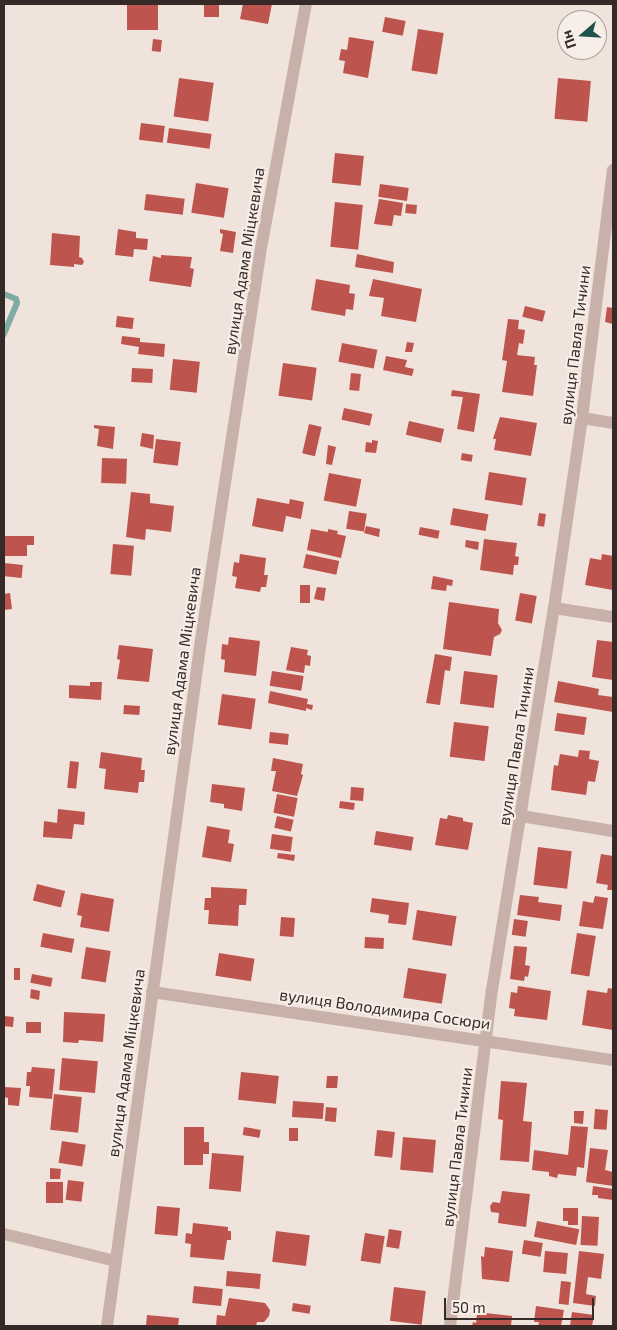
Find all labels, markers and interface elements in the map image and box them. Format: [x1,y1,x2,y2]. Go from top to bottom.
north arrow [557,10,607,60]
text: Пн [557,28,579,51]
street label: вулиця Адама Міцкевича [220,166,268,356]
street label: вулиця Павла Тичини [556,264,594,426]
street label: вулиця Адама Міцкевича [159,566,205,756]
street label: вулиця Павла Тичини [494,665,538,827]
street label: вулиця Адама Міцкевича [103,968,149,1158]
street label: вулиця Володимира Сосюри [278,985,492,1033]
street label: вулиця Павла Тичини [438,1066,476,1228]
scale bar [447,1288,597,1320]
text: 50 m [452,1298,486,1316]

